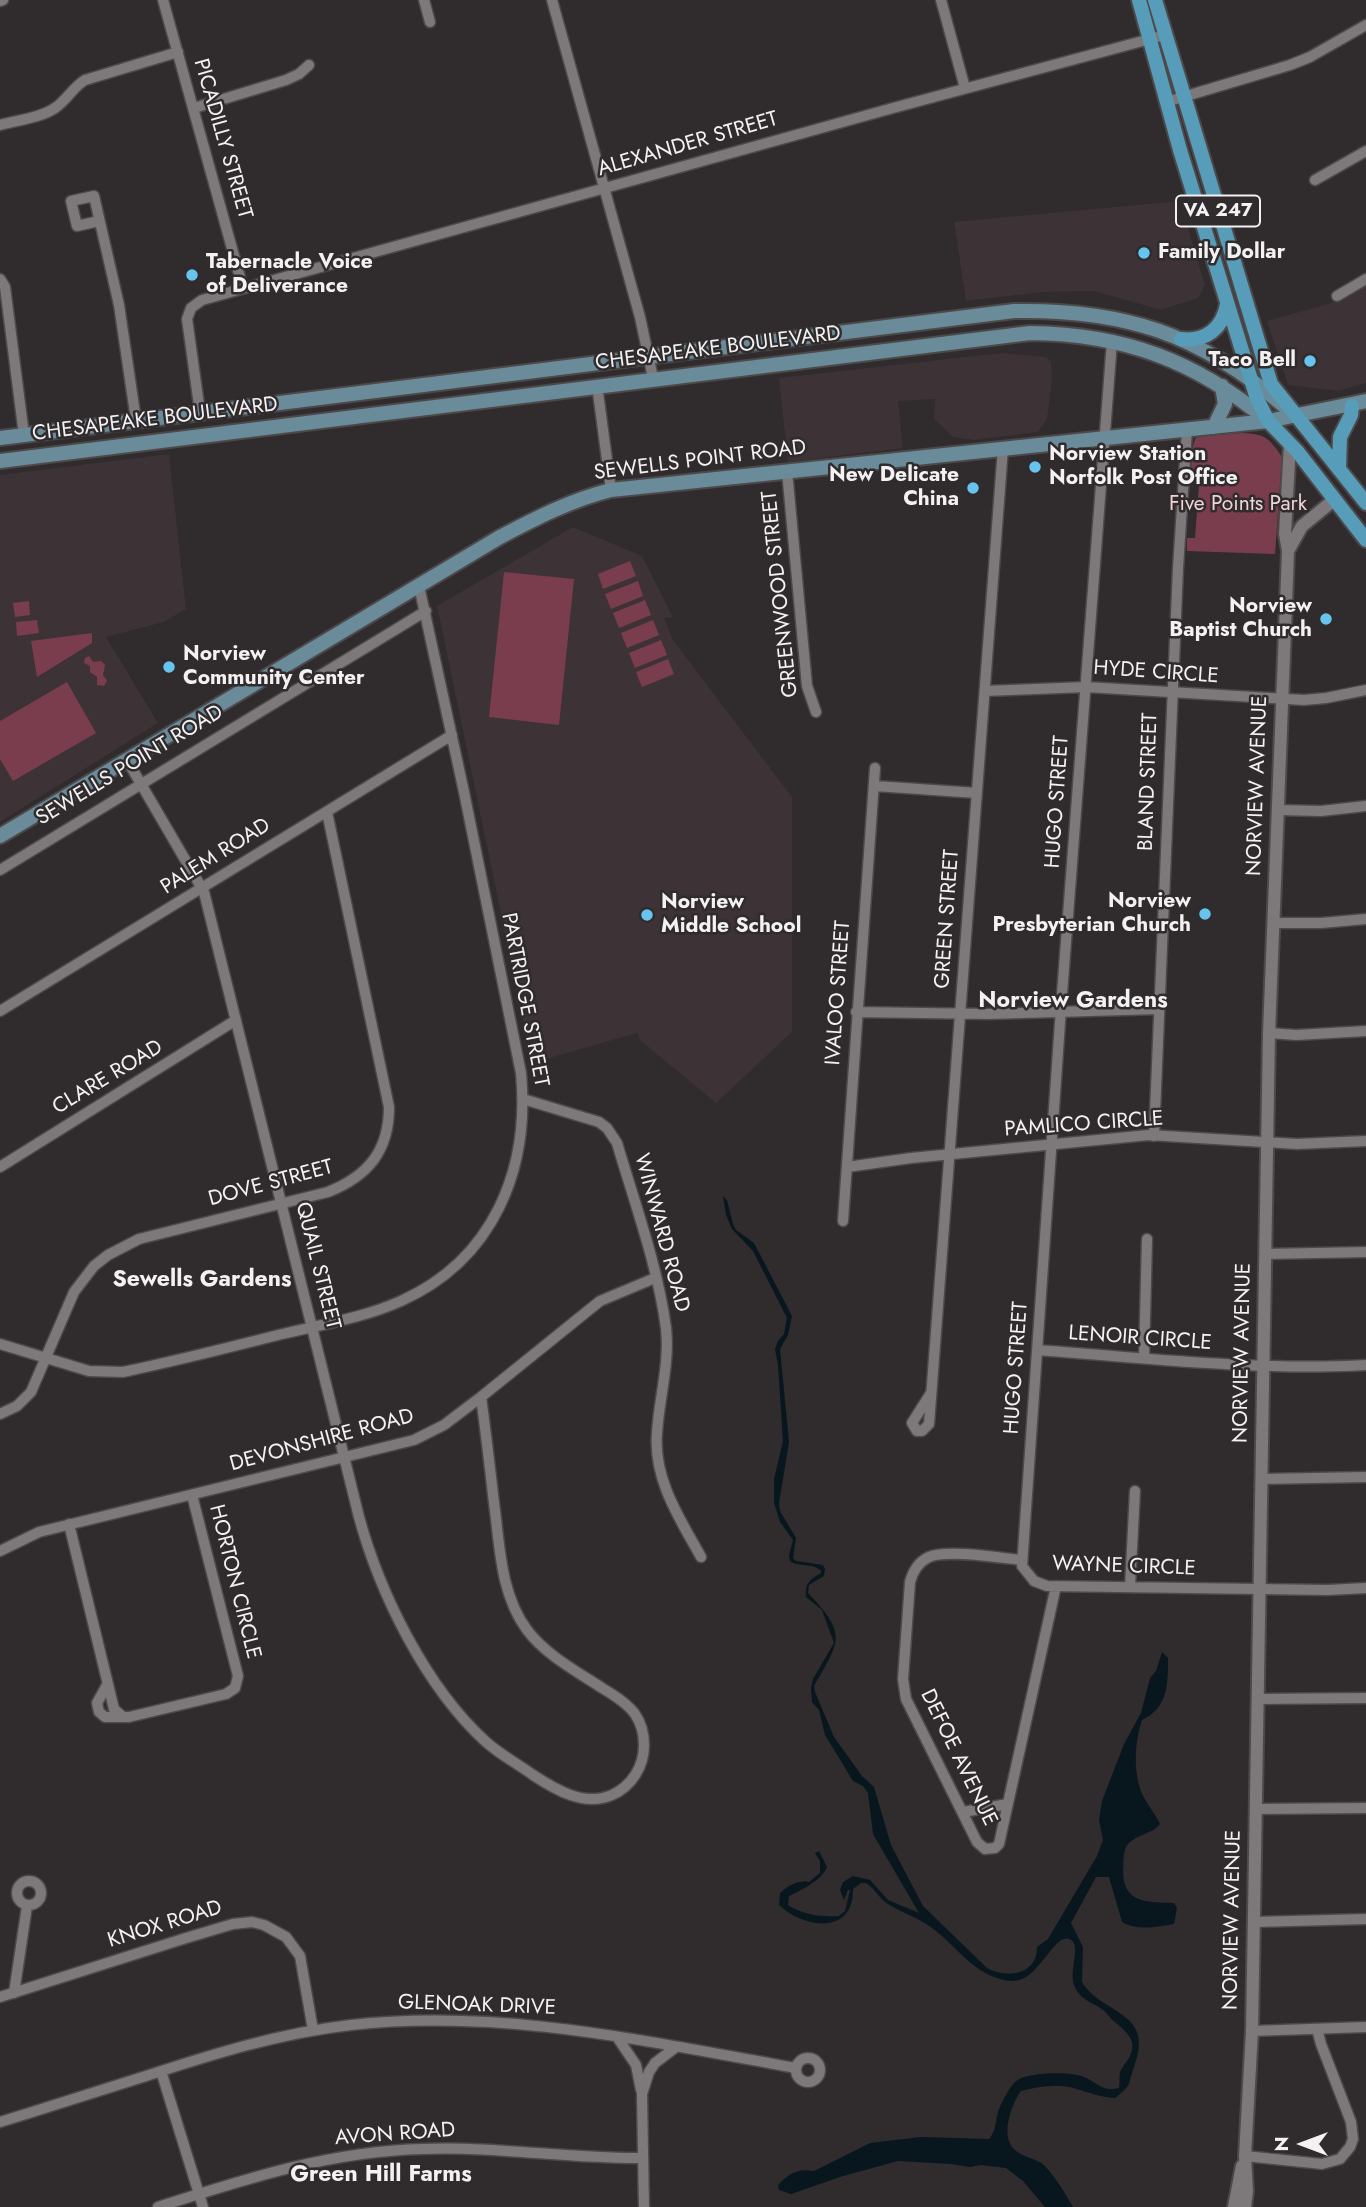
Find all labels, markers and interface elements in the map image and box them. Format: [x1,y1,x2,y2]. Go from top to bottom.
street label: PICADILLY STREET [187,56,257,222]
street label: ALEXANDER STREET [595,107,781,183]
road number: VA 247 [1176,196,1260,226]
place label: Family Dollar [1158,240,1285,266]
marker: Family Dollar [1136,245,1152,261]
place label: Tabernacle Voice of Deliverance [206,250,373,300]
marker: Tabernacle Voice of Deliverance [184,267,200,283]
street label: CHESAPEAKE BOULEVARD [594,321,842,377]
place label: Taco Bell [1209,348,1296,374]
marker: Taco Bell [1302,353,1318,369]
street label: CHESAPEAKE BOULEVARD [31,392,279,448]
street label: SEWELLS POINT ROAD [592,435,808,487]
place label: Norview Station Norfolk Post Office [1049,442,1238,492]
marker: Norview Station Norfolk Post Office [1027,459,1043,475]
place label: New Delicate China [829,463,959,513]
marker: New Delicate China [965,480,981,496]
street label: GREENWOOD STREET [758,489,804,699]
park label: Five Points Park [1169,492,1307,518]
place label: Norview Baptist Church [1169,594,1312,644]
marker: Norview Baptist Church [1318,611,1334,627]
place label: Norview Community Center [183,642,365,692]
street label: HYDE CIRCLE [1092,656,1220,690]
marker: Norview Community Center [161,659,177,675]
street label: NORVIEW AVENUE [1242,695,1274,877]
street label: SEWELLS POINT ROAD [32,700,228,832]
street label: BLAND STREET [1134,712,1164,852]
street label: HUGO STREET [1041,735,1075,869]
street label: PALEM ROAD [157,813,275,901]
street label: GREEN STREET [931,848,965,990]
place label: Norview Presbyterian Church [993,889,1191,939]
place label: Norview Middle School [661,890,801,940]
marker: Norview Presbyterian Church [1197,906,1213,922]
marker: Norview Middle School [639,907,655,923]
street label: PARTRIDGE STREET [495,911,553,1089]
street label: IVALOO STREET [821,920,857,1066]
district label: Norview Gardens [978,987,1168,1015]
street label: CLARE ROAD [48,1035,168,1121]
street label: PAMLICO CIRCLE [1004,1107,1164,1143]
street label: WINWARD ROAD [628,1151,694,1315]
street label: DOVE STREET [206,1155,336,1213]
street label: QUAIL STREET [289,1200,345,1332]
street label: NORVIEW AVENUE [1229,1263,1257,1443]
district label: Sewells Gardens [112,1266,292,1294]
street label: HUGO STREET [1000,1301,1034,1435]
street label: LENOIR CIRCLE [1067,1321,1213,1357]
street label: DEVONSHIRE ROAD [227,1404,417,1478]
street label: HORTON CIRCLE [203,1502,265,1662]
street label: WAYNE CIRCLE [1052,1552,1196,1582]
street label: DEFOE AVENUE [914,1686,1002,1830]
street label: NORVIEW AVENUE [1219,1830,1247,2010]
street label: KNOX ROAD [105,1896,225,1954]
street label: GLENOAK DRIVE [398,1991,556,2021]
north arrow [1268,2109,1338,2179]
street label: AVON ROAD [334,2118,456,2152]
text: N [1268,2136,1295,2152]
district label: Green Hill Farms [290,2161,472,2189]

